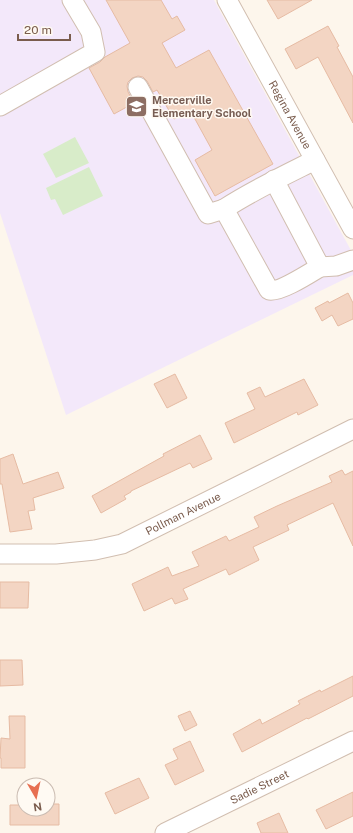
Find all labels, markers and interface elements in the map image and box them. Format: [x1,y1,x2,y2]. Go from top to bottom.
scale bar [18,16,70,42]
text: 20 m [24,23,52,37]
street label: Regina Avenue [267,79,314,151]
school or university icon: Mercerville Elementary School [123,93,149,119]
place label: Mercerville Elementary School [152,94,252,119]
street label: Pollman Avenue [144,490,222,537]
street label: Sadie Street [228,767,291,806]
north arrow [16,777,56,817]
text: N [32,800,43,813]

